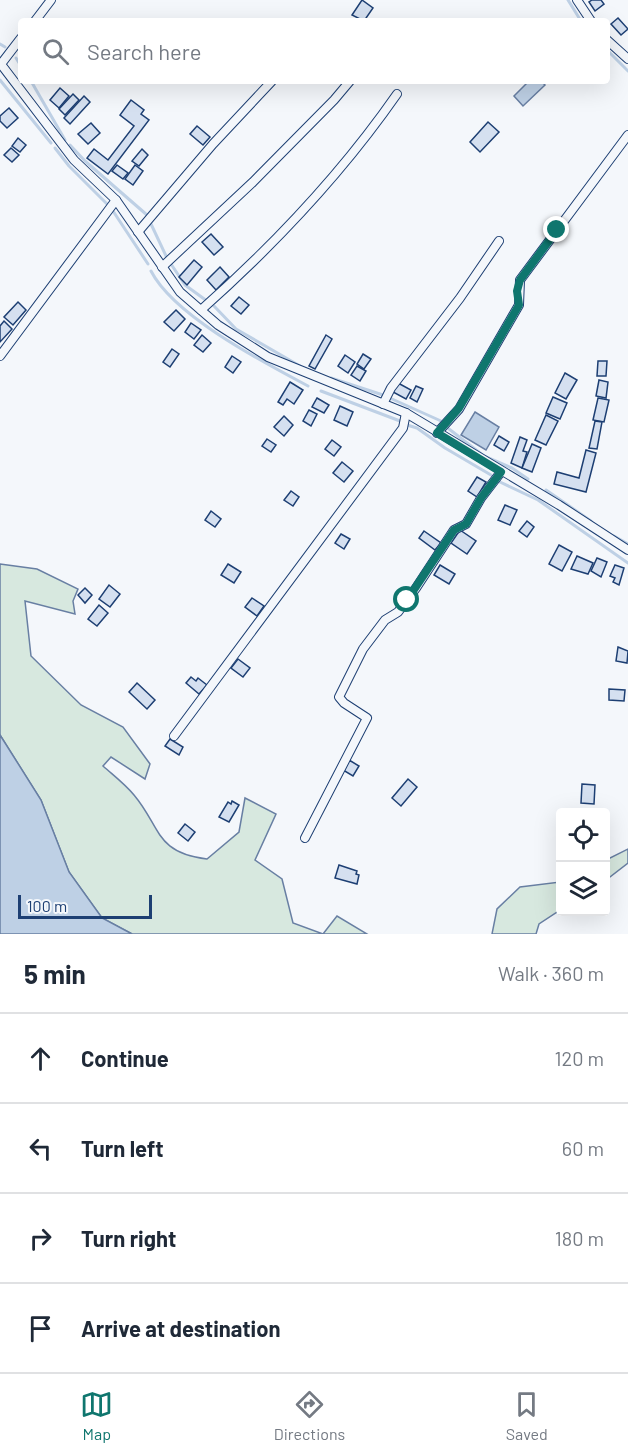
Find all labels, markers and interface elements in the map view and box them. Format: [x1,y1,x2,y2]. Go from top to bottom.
search box [18,18,610,84]
icon: search [39,35,72,68]
text: Search here [87,38,201,64]
route end [543,216,569,242]
route start [393,586,419,612]
map controls [556,808,610,916]
button: locate [556,808,610,862]
button: layers [556,862,610,916]
scale bar [18,892,152,920]
text: 100 m [27,896,67,915]
text: 5 min [24,958,86,989]
text: Walk · 360 m [498,961,604,985]
icon: ahead [24,1042,57,1075]
text: Continue [81,1045,169,1071]
text: 120 m [554,1046,604,1070]
icon: left [24,1132,57,1165]
text: Turn left [81,1135,164,1161]
text: 60 m [562,1136,604,1160]
icon: right [24,1222,57,1255]
text: Turn right [81,1225,176,1251]
text: 180 m [555,1226,604,1250]
icon: arrive [24,1312,57,1345]
text: Arrive at destination [81,1315,280,1341]
tab: Map [80,1388,113,1443]
tab: Directions [274,1388,345,1443]
tab: Saved [506,1388,548,1443]

